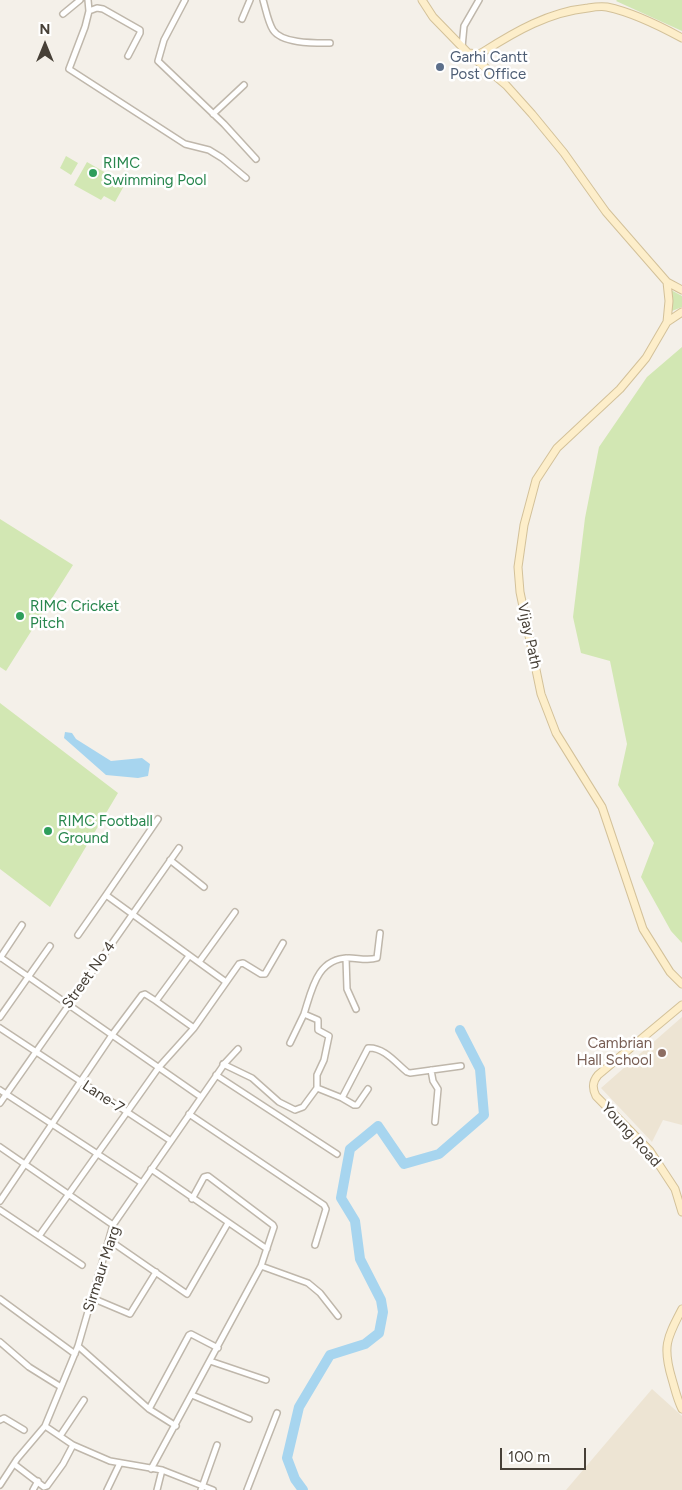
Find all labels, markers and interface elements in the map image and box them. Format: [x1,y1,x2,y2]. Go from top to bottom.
north arrow [20,20,70,70]
text: N [40,21,50,38]
place label: Garhi Cantt Post Office [450,49,528,84]
marker: Garhi Cantt Post Office [434,61,446,73]
place label: RIMC Swimming Pool [103,155,207,190]
marker: RIMC Swimming Pool [87,167,99,179]
place label: RIMC Cricket Pitch [30,598,119,633]
street label: Vijay Path [513,601,545,671]
marker: RIMC Cricket Pitch [14,610,26,622]
place label: RIMC Football Ground [58,813,153,848]
marker: RIMC Football Ground [42,825,54,837]
street label: Street No 4 [58,938,120,1012]
place label: Cambrian Hall School [576,1035,652,1070]
marker: Cambrian Hall School [656,1047,668,1059]
street label: Lane-7 [79,1077,127,1117]
street label: Young Road [597,1099,665,1171]
street label: Sirmaur Marg [80,1224,124,1314]
scale bar [502,1438,588,1470]
text: 100 m [508,1448,550,1466]

